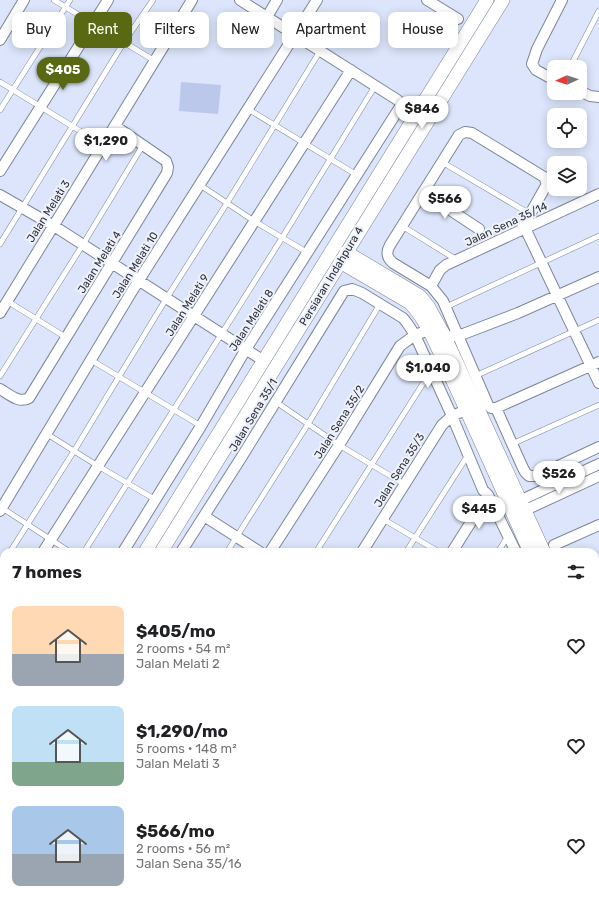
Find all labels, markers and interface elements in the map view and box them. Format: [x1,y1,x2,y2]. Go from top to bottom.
chip: Buy [12,12,66,48]
chip: Rent [74,12,132,48]
chip: Filters [140,12,209,48]
chip: New [217,12,274,48]
chip: Apartment [282,12,380,48]
chip: House [388,12,458,48]
pin: $405 [39,57,87,91]
north arrow [547,60,587,100]
map controls [547,60,587,196]
text: $405 [46,62,80,77]
pin: $846 [398,96,446,130]
text: $846 [405,101,439,116]
button: locate [547,108,587,148]
pin: $1,290 [73,128,139,162]
text: $1,290 [84,133,128,148]
button: layers [547,156,587,196]
street label: Jalan Melati 3 [24,177,73,245]
pin: $566 [421,186,469,220]
text: $566 [428,191,462,206]
street label: Jalan Sena 35/14 [463,200,550,249]
street label: Persiaran Indahpura 4 [297,224,366,328]
street label: Jalan Melati 4 [75,228,124,296]
street label: Jalan Melati 10 [110,230,161,301]
street label: Jalan Melati 9 [163,272,212,339]
street label: Jalan Melati 8 [227,287,276,354]
pin: $1,040 [395,355,461,389]
text: $1,040 [405,360,451,375]
street label: Jalan Sena 35/1 [227,376,280,454]
street label: Jalan Sena 35/2 [312,383,367,461]
street label: Jalan Sena 35/3 [372,431,428,510]
pin: $526 [535,461,583,495]
text: $526 [542,466,576,481]
pin: $445 [455,496,503,530]
text: $445 [462,501,496,516]
icon: filters [565,561,587,583]
text: 7 homes [12,562,82,582]
text: $405/mo [136,621,216,641]
icon: home [44,622,92,670]
icon: heart [565,635,587,657]
text: 2 rooms · 54 m² [136,641,230,656]
text: Jalan Melati 2 [136,656,220,671]
text: $1,290/mo [136,721,228,741]
icon: home [44,722,92,770]
icon: heart [565,735,587,757]
text: 5 rooms · 148 m² [136,741,237,756]
text: Jalan Melati 3 [136,756,220,771]
text: $566/mo [136,821,215,841]
icon: home [44,822,92,870]
icon: heart [565,835,587,857]
text: 2 rooms · 56 m² [136,841,230,856]
text: Jalan Sena 35/16 [136,856,241,871]

